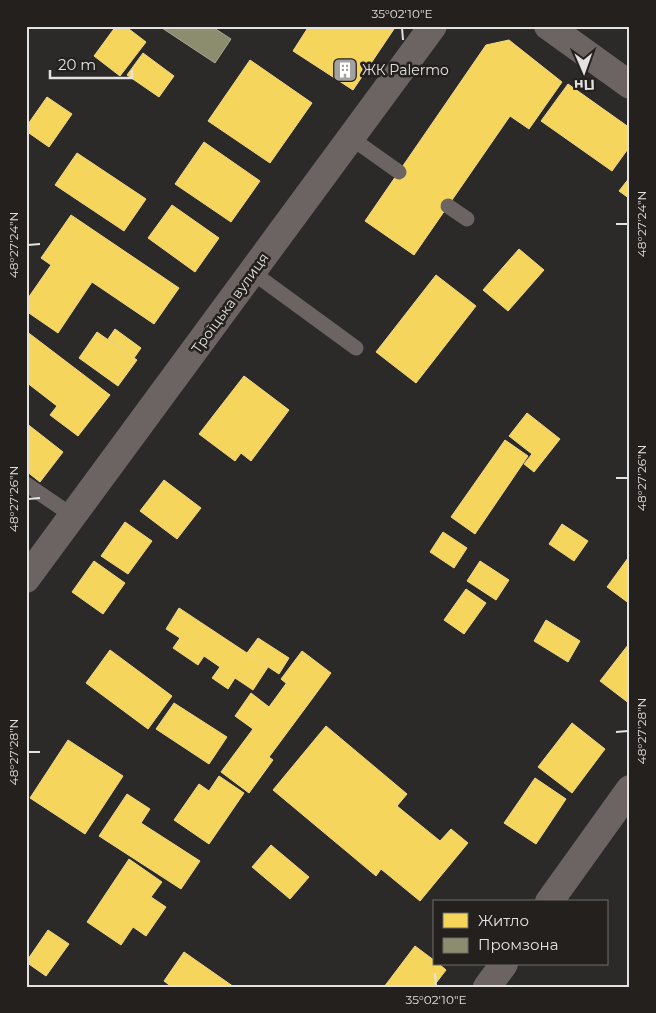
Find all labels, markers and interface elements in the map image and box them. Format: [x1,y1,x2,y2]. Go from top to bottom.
text: 35°02'10"E [372,6,432,21]
scale bar [50,48,132,80]
north arrow [558,48,608,98]
text: 20 m [58,55,96,74]
building icon: ЖК Palermo [332,57,358,83]
place label: ЖК Palermo [362,61,449,79]
text: Пн [574,76,595,94]
text: 48°27'24"N [634,191,649,257]
text: 48°27'24"N [6,212,21,278]
street label: Троїцька вулиця [187,249,273,357]
text: 48°27'26"N [634,445,649,511]
text: 48°27'26"N [6,466,21,532]
text: 48°27'28"N [634,698,649,764]
text: 48°27'28"N [6,719,21,785]
legend [433,900,608,966]
text: Житло [478,911,529,930]
text: Промзона [478,935,558,954]
text: 35°02'10"E [406,992,466,1007]

